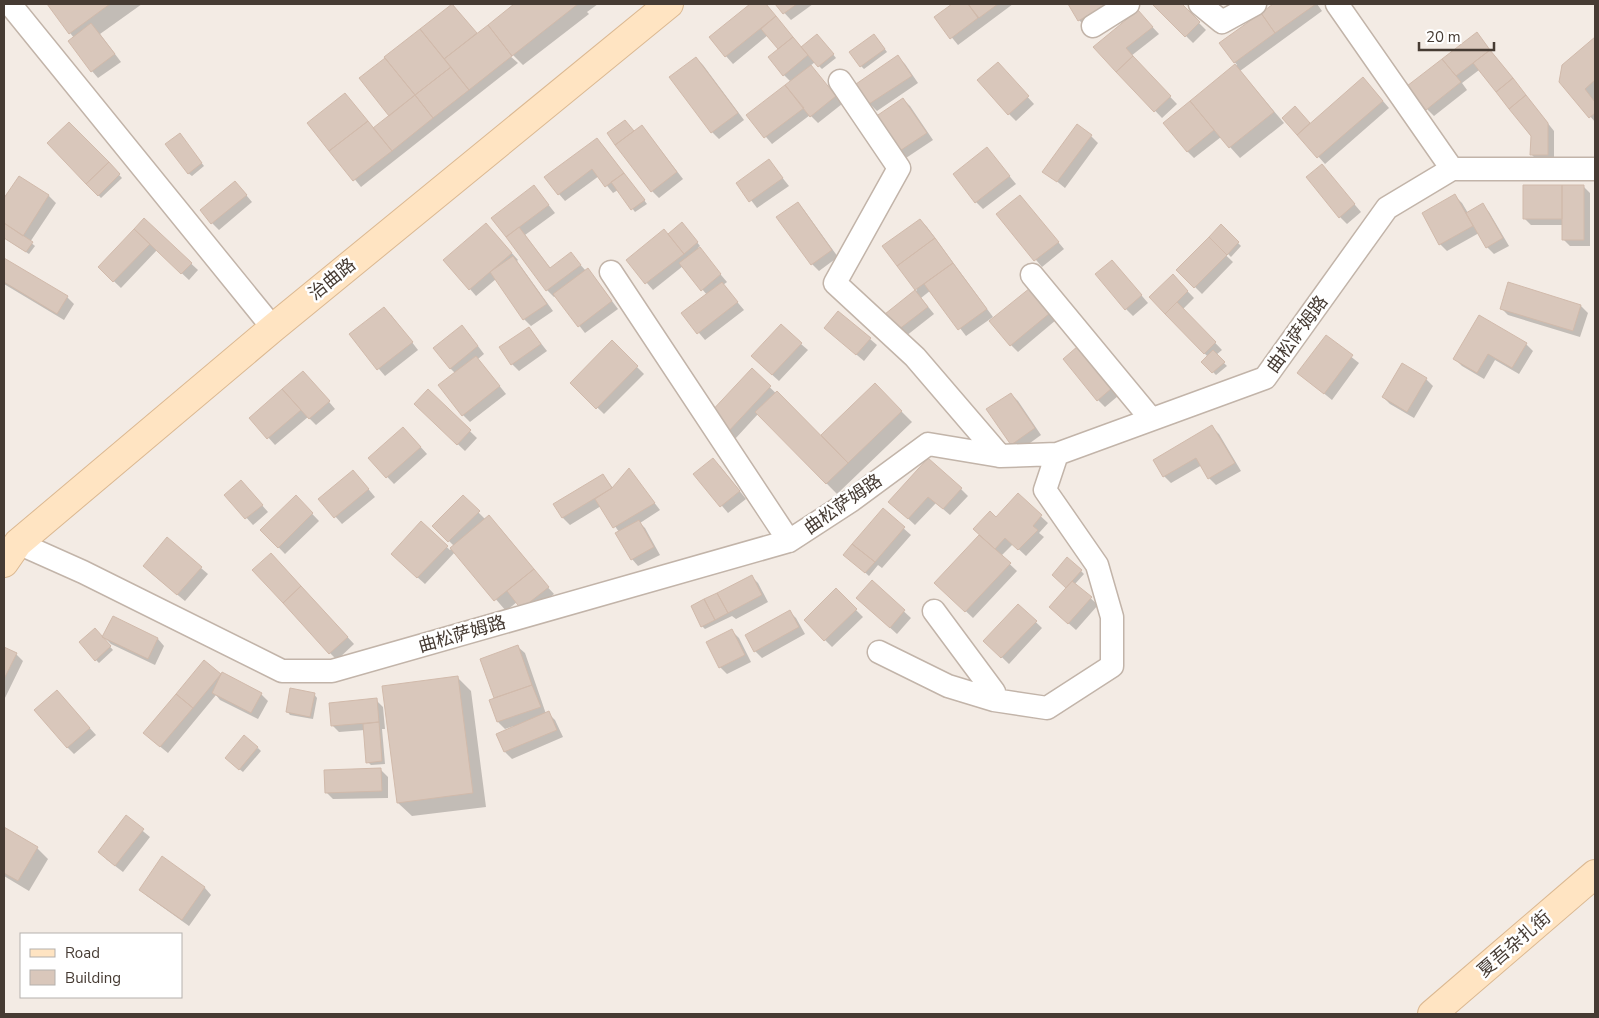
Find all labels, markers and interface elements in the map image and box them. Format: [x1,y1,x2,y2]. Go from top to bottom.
scale bar [1419,20,1494,52]
text: 20 m [1426,27,1461,47]
street label: 治曲路 [303,253,361,305]
street label: 曲松萨姆路 [1261,291,1333,377]
street label: 曲松萨姆路 [799,468,887,540]
street label: 曲松萨姆路 [415,610,509,658]
street label: 夏吾杂扎街 [1472,905,1556,983]
legend [20,933,182,998]
text: Road [65,943,100,963]
text: Building [65,968,121,988]

